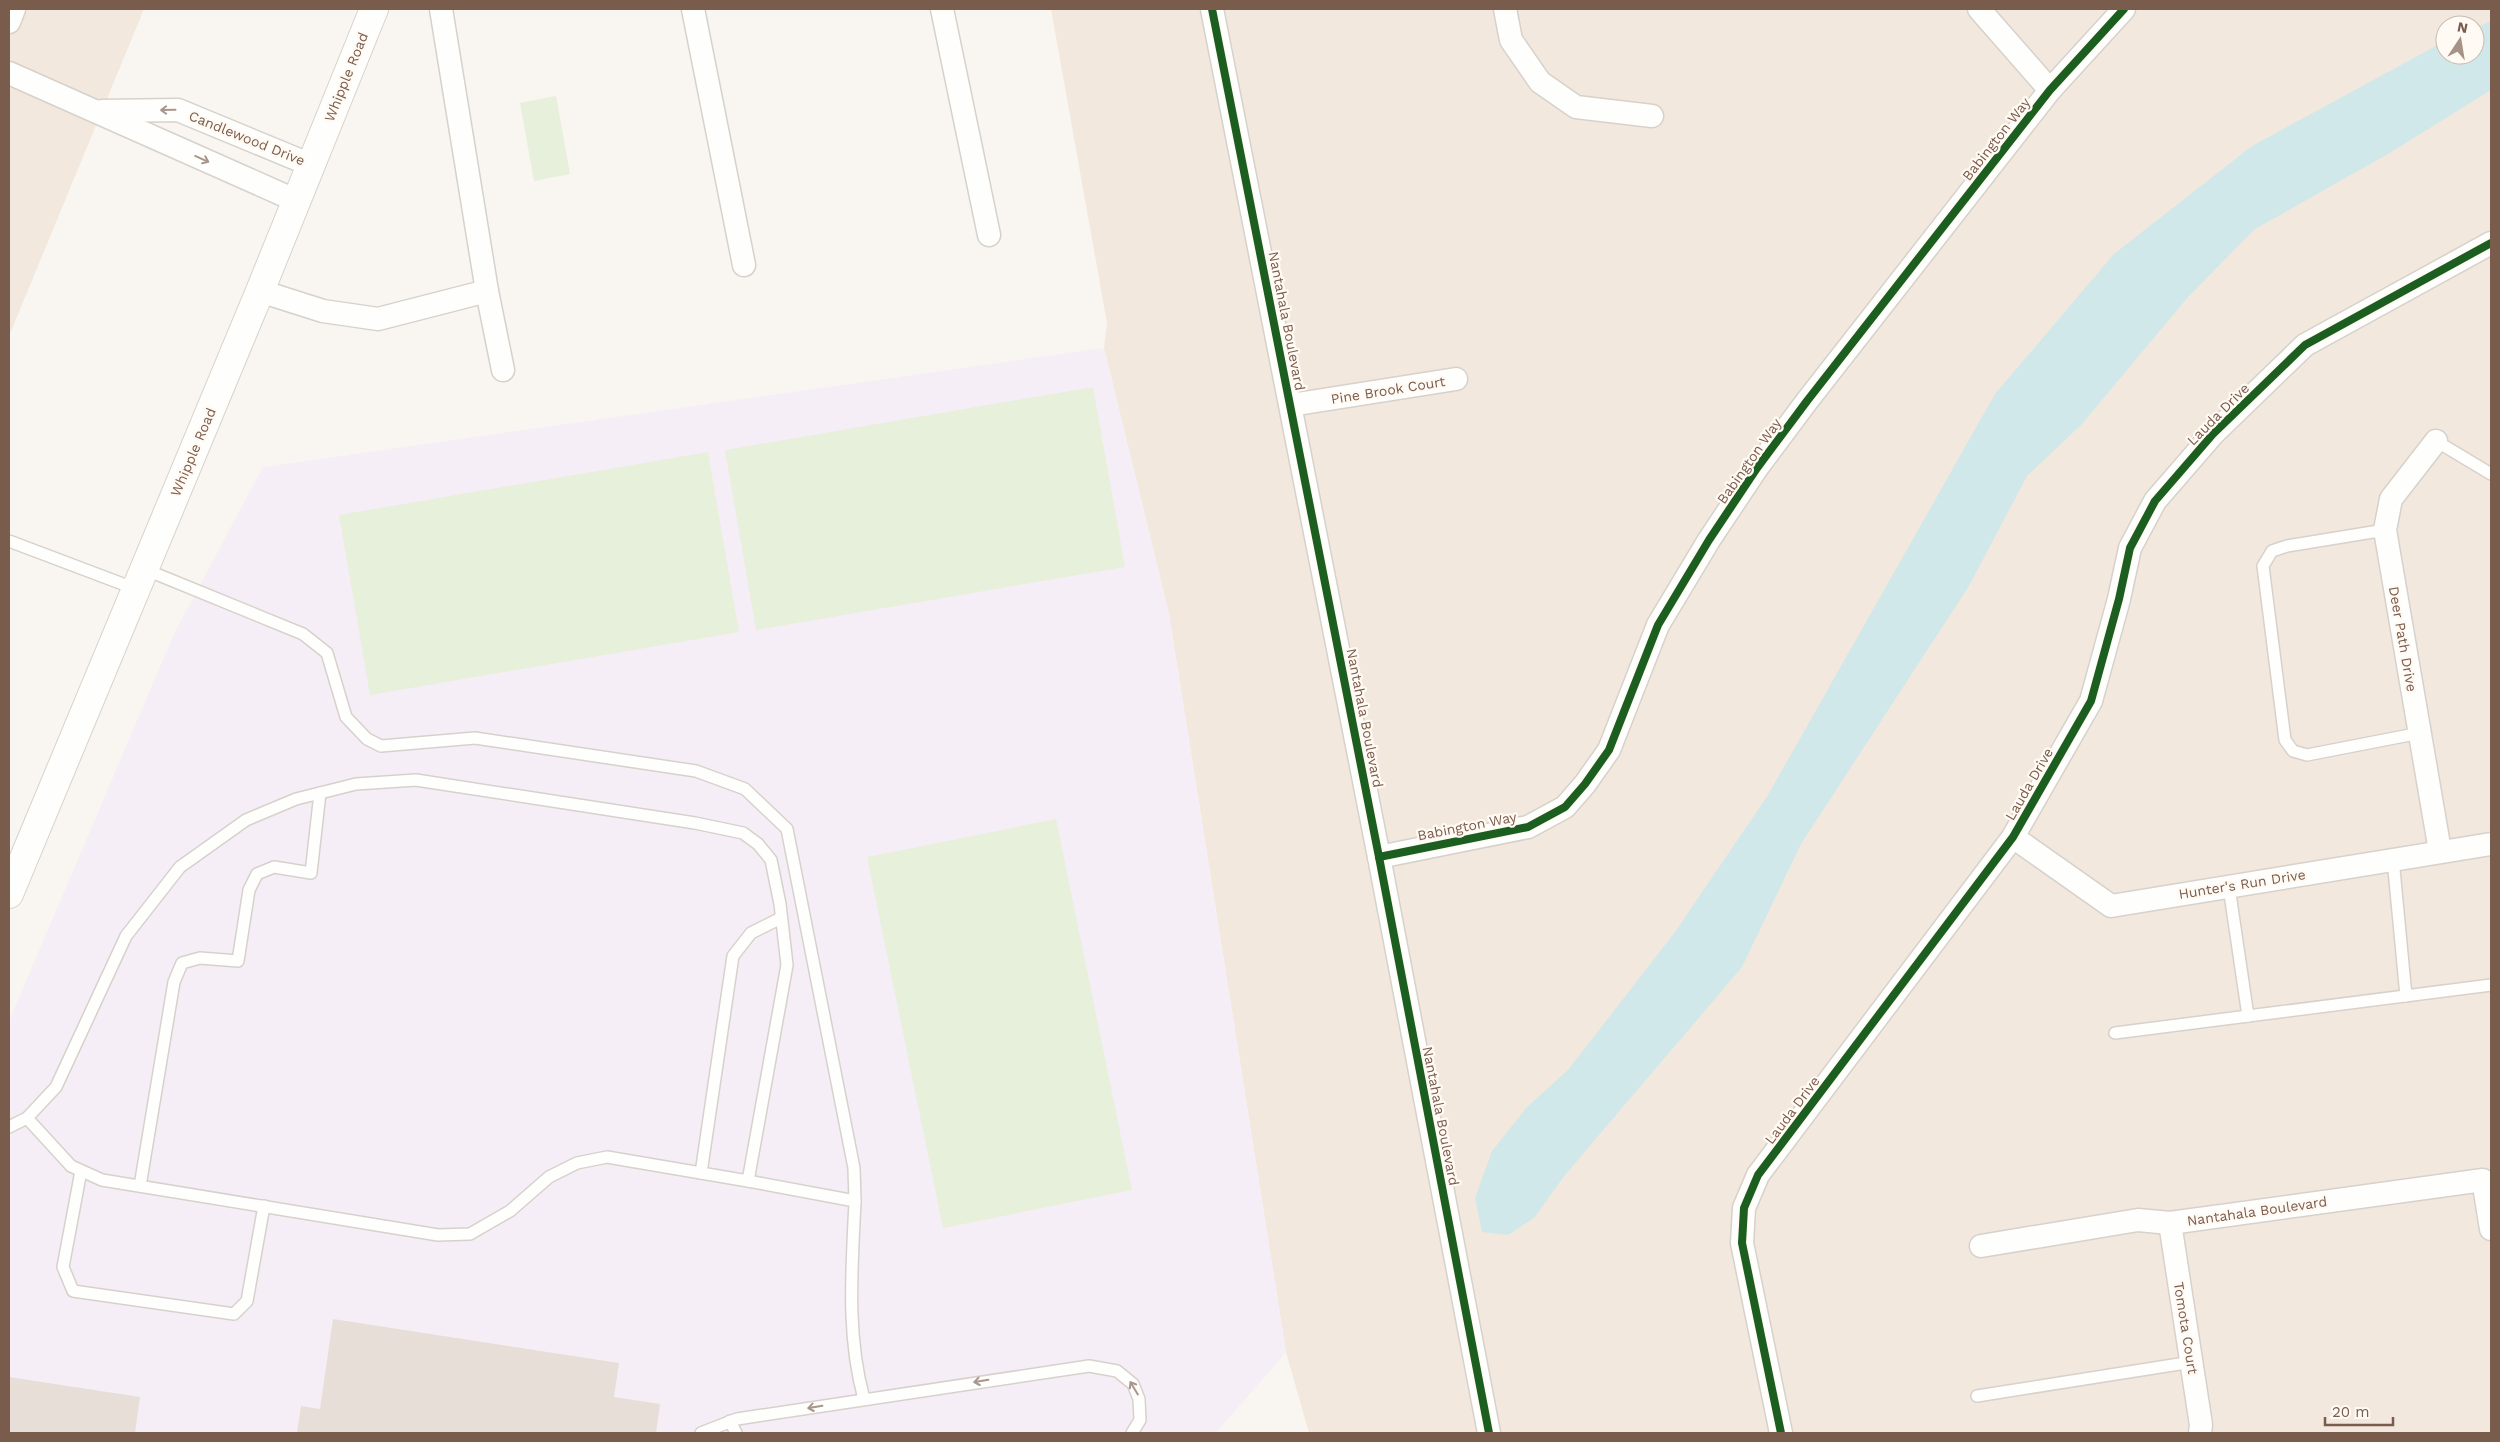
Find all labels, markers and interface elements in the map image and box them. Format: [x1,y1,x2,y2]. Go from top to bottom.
north arrow [2435,15,2485,65]
text: N [2456,18,2469,36]
street label: Whipple Road [321,30,371,124]
street label: Babington Way [1959,94,2034,184]
one-way arrow [161,105,177,115]
street label: Candlewood Drive [187,107,307,169]
one-way arrow [194,155,209,165]
street label: Nantahala Boulevard [1266,250,1308,392]
street label: Pine Brook Court [1330,373,1446,407]
street label: Lauda Drive [2184,380,2252,448]
street label: Whipple Road [167,405,219,499]
street label: Babington Way [1714,415,1785,507]
street label: Deer Path Drive [2386,585,2420,693]
street label: Nantahala Boulevard [1344,647,1386,789]
street label: Lauda Drive [2002,745,2056,823]
street label: Babington Way [1416,808,1519,843]
street label: Hunter's Run Drive [2177,866,2307,902]
street label: Nantahala Boulevard [1420,1045,1462,1187]
street label: Lauda Drive [1761,1073,1823,1147]
street label: Nantahala Boulevard [2186,1193,2328,1229]
street label: Tomota Court [2171,1281,2201,1375]
one-way arrow [973,1376,989,1386]
one-way arrow [1128,1382,1138,1396]
scale bar [2325,1394,2392,1426]
one-way arrow [808,1402,824,1412]
text: 20 m [2332,1403,2370,1421]

